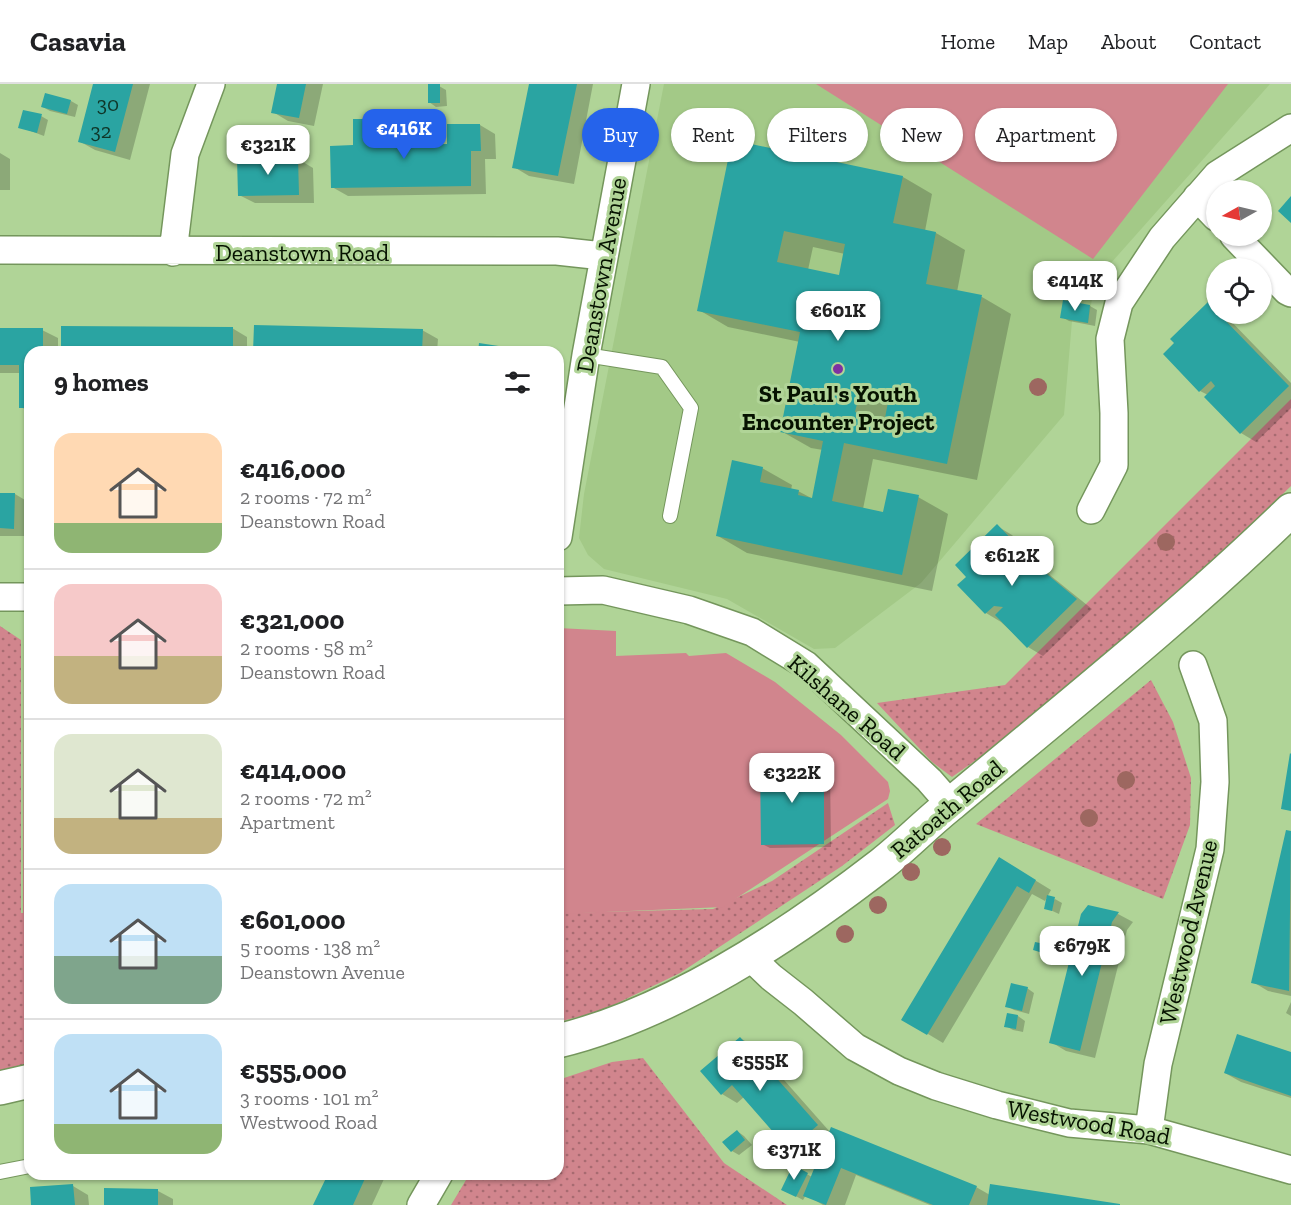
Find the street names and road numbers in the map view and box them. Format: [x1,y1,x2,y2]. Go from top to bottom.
street label: Deanstown Avenue [570,175,632,375]
street label: Deanstown Road [215,238,389,267]
street label: Kilshane Road [782,648,912,766]
street label: Ratoath Road [885,753,1009,865]
street label: Westwood Avenue [1153,837,1223,1027]
street label: Westwood Road [1005,1093,1173,1151]

